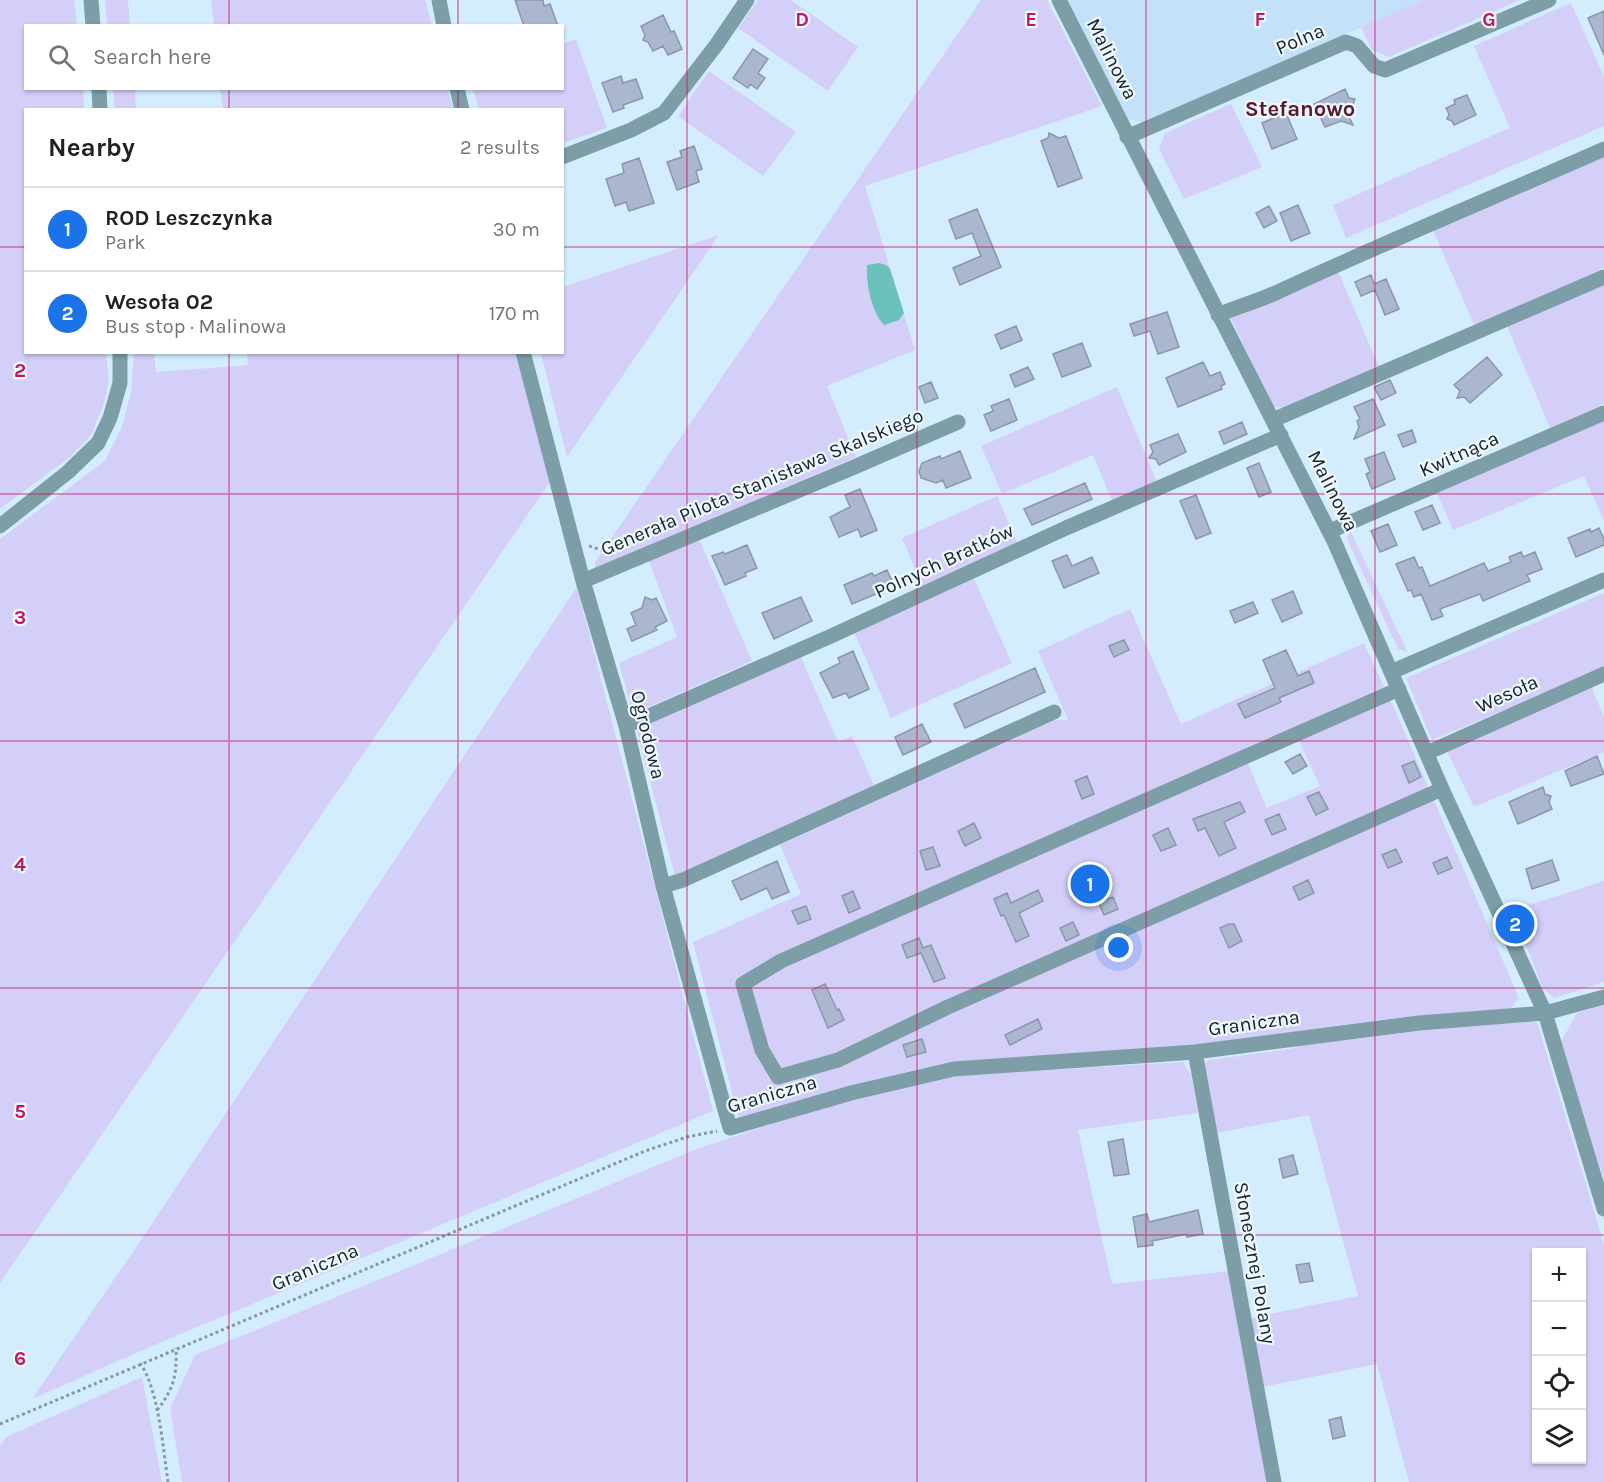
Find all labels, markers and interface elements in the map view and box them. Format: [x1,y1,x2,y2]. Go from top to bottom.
text: D [795,8,809,31]
text: E [1025,8,1037,31]
text: F [1255,8,1266,31]
text: G [1482,8,1496,31]
street label: Malinowa [1082,15,1142,103]
street label: Polna [1272,19,1328,59]
search box [24,24,564,90]
icon: search [45,41,78,74]
text: Search here [93,44,211,70]
district label: Stefanowo [1245,96,1355,122]
text: Nearby [48,132,135,163]
text: 2 results [460,136,540,159]
text: ROD Leszczynka [105,205,273,231]
text: 1 [64,218,71,241]
text: 30 m [493,218,540,241]
text: Park [105,231,146,254]
text: Wesoła 02 [105,289,213,315]
text: 2 [61,302,74,325]
text: 170 m [489,302,540,325]
text: Bus stop · Malinowa [105,315,287,338]
text: 2 [14,359,26,382]
street label: Generała Pilota Stanisława Skalskiego [597,403,927,561]
street label: Kwitnąca [1416,426,1502,482]
street label: Malinowa [1303,447,1363,535]
street label: Polnych Bratków [871,518,1018,603]
text: 3 [14,606,26,629]
street label: Wesoła [1472,670,1542,718]
street label: Ogrodowa [626,688,670,782]
text: 4 [14,853,26,876]
pin: 1 [1070,862,1110,906]
pin: 2 [1496,902,1534,946]
your location [1104,933,1133,962]
street label: Graniczna [1207,1005,1301,1041]
street label: Graniczna [725,1070,819,1118]
text: 5 [14,1100,26,1123]
street label: Słonecznej Polany [1229,1180,1281,1346]
street label: Graniczna [268,1238,362,1296]
map controls [1532,1248,1586,1464]
button: + [1532,1248,1586,1302]
button: − [1532,1302,1586,1356]
text: 6 [14,1347,26,1370]
button: locate [1532,1356,1586,1410]
button: layers [1532,1410,1586,1464]

